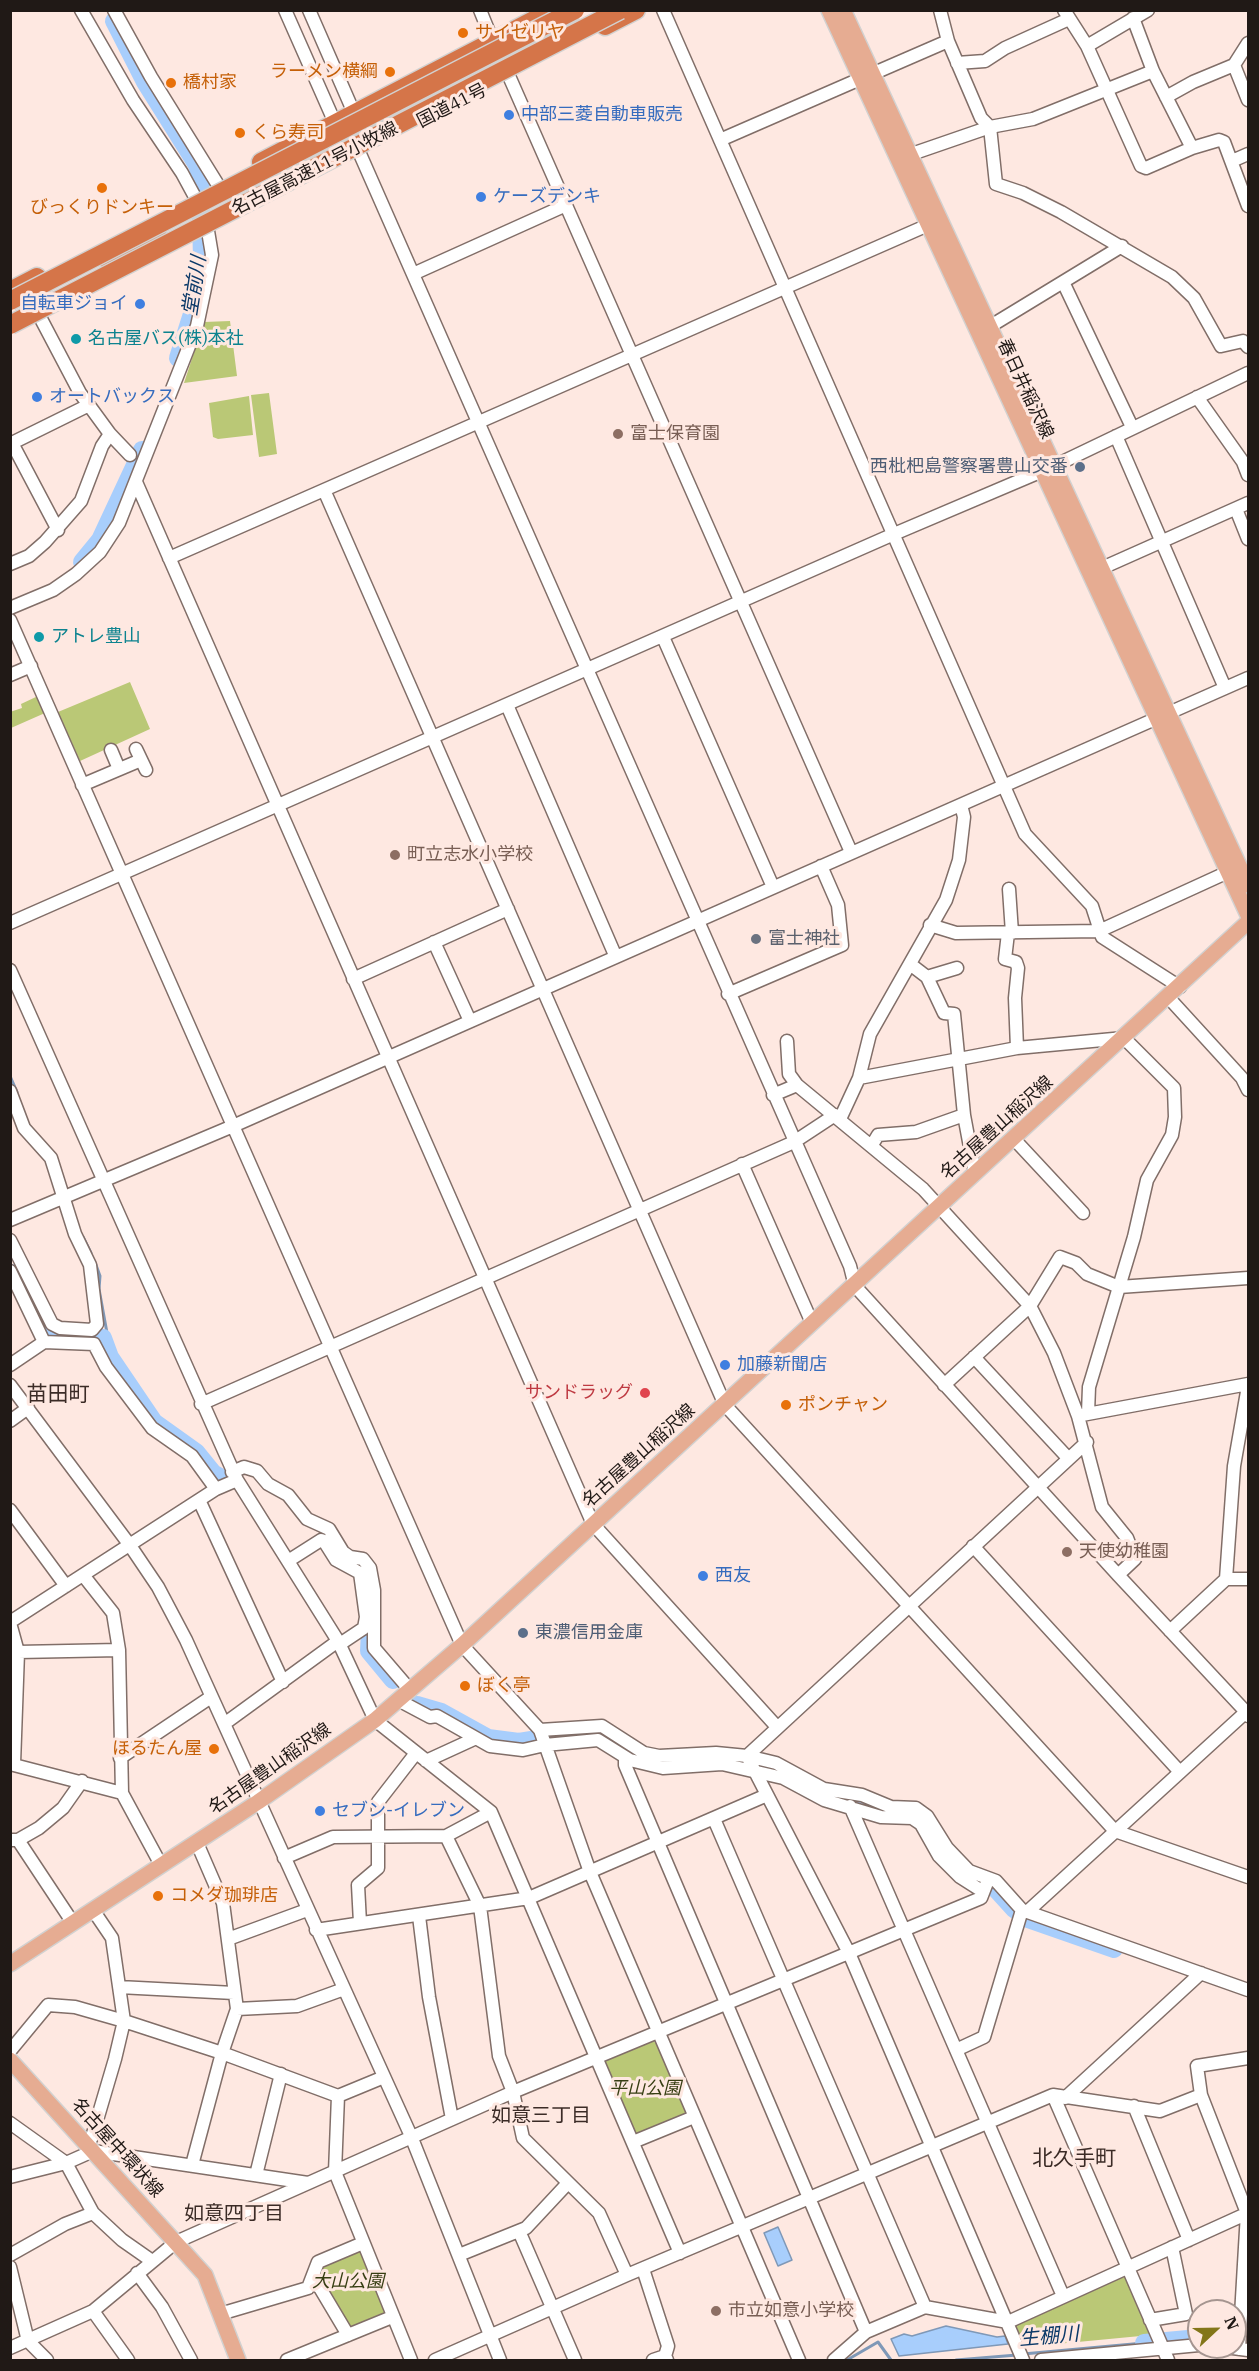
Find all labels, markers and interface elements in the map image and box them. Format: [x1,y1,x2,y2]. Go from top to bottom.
place label: サイゼリヤ [475,22,565,44]
marker: サイゼリヤ [456,26,470,40]
place label: ラーメン横綱 [270,61,378,83]
marker: ラーメン横綱 [383,65,397,79]
place label: 橋村家 [183,72,237,94]
marker: 橋村家 [164,76,178,90]
street label: 国道41号 [413,79,491,133]
place label: 中部三菱自動車販売 [521,104,683,126]
marker: 中部三菱自動車販売 [502,108,516,122]
street label: 名古屋高速11号小牧線 [228,118,402,220]
place label: くら寿司 [252,122,324,144]
marker: くら寿司 [233,126,247,140]
marker: びっくりドンキー [95,181,109,195]
place label: ケーズデンキ [493,186,601,208]
marker: ケーズデンキ [474,190,488,204]
place label: びっくりドンキー [30,197,174,219]
water label: 堂前川 [178,254,212,318]
place label: 自転車ジョイ [20,293,128,315]
marker: 自転車ジョイ [133,297,147,311]
place label: 名古屋バス(株)本社 [88,328,244,350]
marker: 名古屋バス(株)本社 [69,332,83,346]
street label: 春日井稲沢線 [992,335,1058,443]
place label: オートバックス [49,386,175,408]
marker: オートバックス [30,390,44,404]
place label: 富士保育園 [630,423,720,445]
marker: 富士保育園 [611,427,625,441]
place label: 西枇杷島警察署豊山交番 [870,456,1068,478]
marker: 西枇杷島警察署豊山交番 [1073,460,1087,474]
place label: アトレ豊山 [51,626,141,648]
marker: アトレ豊山 [32,630,46,644]
place label: 町立志水小学校 [407,844,533,866]
marker: 町立志水小学校 [388,848,402,862]
place label: 富士神社 [768,928,840,950]
marker: 富士神社 [749,932,763,946]
street label: 名古屋豊山稲沢線 [936,1072,1058,1184]
place label: 加藤新聞店 [737,1354,827,1376]
marker: 加藤新聞店 [718,1358,732,1372]
district label: 苗田町 [27,1382,89,1408]
place label: サンドラッグ [525,1382,633,1404]
marker: サンドラッグ [638,1386,652,1400]
place label: ポンチャン [798,1394,888,1416]
marker: ポンチャン [779,1398,793,1412]
street label: 名古屋豊山稲沢線 [578,1400,700,1512]
place label: 天使幼稚園 [1079,1541,1169,1563]
marker: 天使幼稚園 [1060,1545,1074,1559]
place label: 西友 [715,1565,751,1587]
marker: 西友 [696,1569,710,1583]
place label: 東濃信用金庫 [535,1622,643,1644]
marker: 東濃信用金庫 [516,1626,530,1640]
place label: ぼく亭 [477,1675,531,1697]
marker: ぼく亭 [458,1679,472,1693]
street label: 名古屋豊山稲沢線 [205,1719,335,1819]
place label: ほるたん屋 [112,1738,202,1760]
marker: ほるたん屋 [207,1742,221,1756]
place label: セブン-イレブン [332,1800,465,1822]
marker: セブン-イレブン [313,1804,327,1818]
place label: コメダ珈琲店 [170,1885,278,1907]
marker: コメダ珈琲店 [151,1889,165,1903]
park label: 平山公園 [609,2078,681,2100]
street label: 名古屋中環状線 [67,2094,167,2202]
district label: 如意三丁目 [491,2104,591,2128]
district label: 北久手町 [1032,2146,1116,2172]
district label: 如意四丁目 [184,2202,284,2226]
park label: 大山公園 [312,2271,384,2293]
north arrow [1187,2299,1247,2359]
place label: 市立如意小学校 [728,2300,854,2322]
marker: 市立如意小学校 [709,2304,723,2318]
text: N [1220,2313,1243,2333]
water label: 生棚川 [1018,2322,1080,2352]

